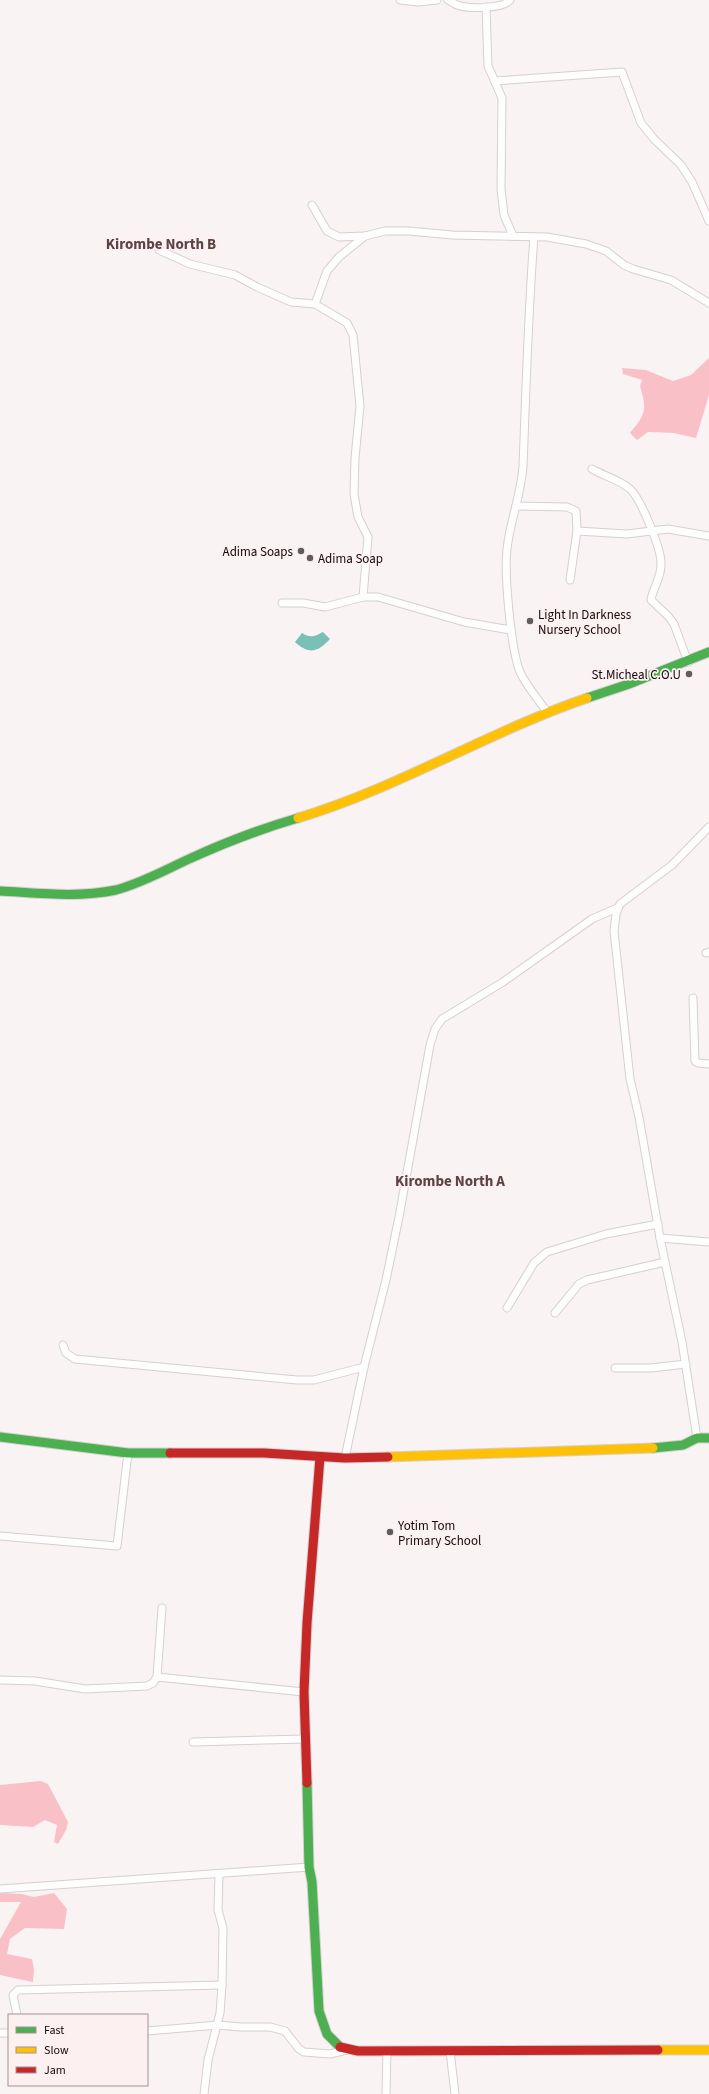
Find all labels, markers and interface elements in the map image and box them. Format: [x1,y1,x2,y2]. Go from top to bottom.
district label: Kirombe North B [106,234,216,255]
place label: Adima Soaps [223,543,294,561]
marker: Adima Soaps [296,546,306,556]
place label: Adima Soap [318,550,383,568]
marker: Adima Soap [305,553,315,563]
place label: Light In Darkness Nursery School [538,606,632,639]
marker: Light In Darkness Nursery School [525,616,535,626]
place label: St.Micheal C.O.U [592,666,681,684]
marker: St.Micheal C.O.U [684,669,694,679]
district label: Kirombe North A [395,1171,505,1192]
place label: Yotim Tom Primary School [397,1517,481,1550]
marker: Yotim Tom Primary School [385,1527,395,1537]
legend [8,2014,148,2086]
text: Fast [44,2022,64,2039]
text: Slow [44,2042,69,2059]
text: Jam [44,2062,66,2079]

